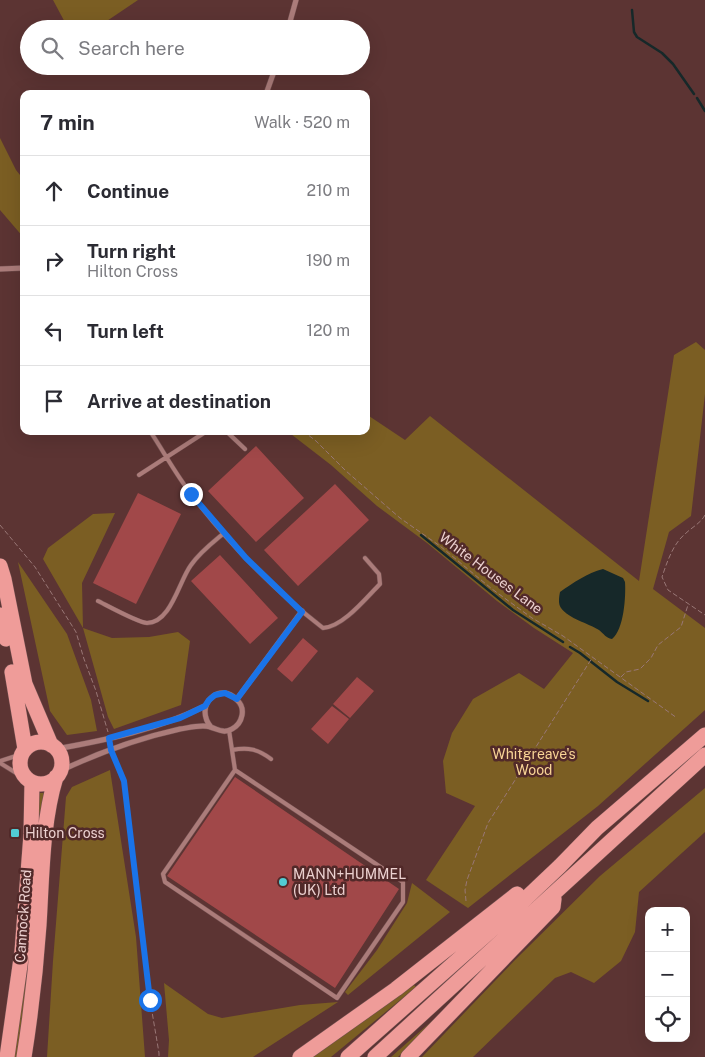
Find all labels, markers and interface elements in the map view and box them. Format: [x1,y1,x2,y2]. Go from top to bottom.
search box [20,20,370,75]
icon: search [38,34,66,62]
text: Search here [78,37,185,59]
text: 7 min [40,110,95,135]
text: Walk · 520 m [254,113,350,132]
icon: ahead [40,177,68,205]
text: Continue [87,180,169,202]
text: 210 m [306,181,350,200]
text: Turn right [87,240,176,262]
icon: right [40,247,68,275]
text: 190 m [306,251,350,270]
text: Hilton Cross [87,262,178,281]
icon: left [40,317,68,345]
text: Turn left [87,320,164,342]
text: 120 m [306,321,350,340]
icon: arrive [40,387,68,415]
text: Arrive at destination [87,390,271,412]
route end [180,483,203,506]
street label: White Houses Lane [436,529,546,617]
park label: Whitgreave's Wood [492,746,576,778]
place label: Hilton Cross [25,825,105,841]
marker: Hilton Cross [9,827,21,839]
place label: MANN+HUMMEL (UK) Ltd [293,866,406,898]
street label: Cannock Road [12,869,34,963]
marker: MANN+HUMMEL (UK) Ltd [277,876,289,888]
map controls [645,907,690,1042]
button: + [645,907,690,952]
button: − [645,952,690,997]
route start [139,989,162,1012]
button: locate [645,997,690,1042]

